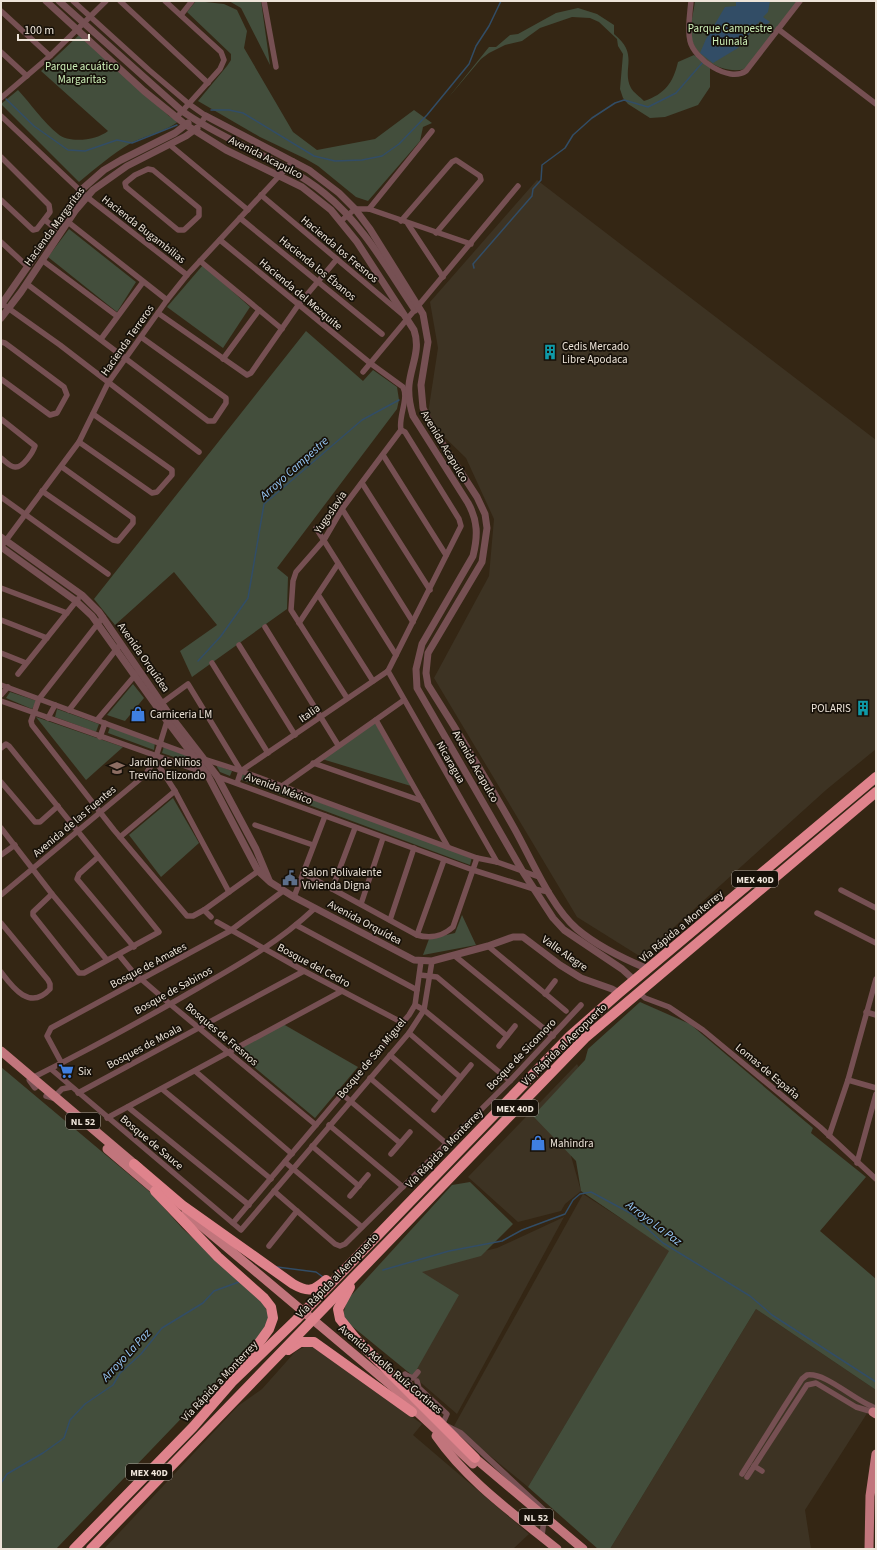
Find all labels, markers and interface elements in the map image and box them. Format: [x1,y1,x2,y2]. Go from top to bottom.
scale bar [18,16,89,42]
park label: Parque Campestre Huinalá [688,21,773,49]
text: 100 m [24,22,54,39]
park label: Parque acuático Margaritas [45,59,119,87]
street label: Avenida Acapulco [226,132,305,183]
street label: Hacienda Margaritas [21,184,88,269]
street label: Hacienda Bugambilias [99,192,189,267]
street label: Hacienda los Fresnos [298,213,382,287]
street label: Hacienda los Ébanos [276,233,360,304]
street label: Hacienda del Mezquite [256,255,346,334]
street label: Hacienda Terreros [97,301,158,379]
place label: Cedis Mercado Libre Apodaca [562,339,629,367]
building icon: Cedis Mercado Libre Apodaca [541,343,559,361]
street label: Avenida Acapulco [417,408,472,485]
water label: Arroyo Campestre [255,433,333,505]
street label: Yugoslavia [310,488,350,537]
street label: Avenida Orquídea [114,619,173,695]
building icon: POLARIS [854,699,872,717]
street label: Italia [296,701,323,726]
place label: POLARIS [811,701,851,716]
shop icon: Carniceria LM [129,705,147,723]
place label: Carniceria LM [150,707,212,722]
street label: Avenida Acapulco [449,727,502,805]
street label: Nicaragua [432,738,469,786]
place label: Jardin de Niños Treviño Elizondo [129,755,206,783]
school or university icon: Jardin de Niños Treviño Elizondo [108,759,126,777]
street label: Avenida México [243,769,315,808]
street label: Avenida de las Fuentes [30,782,119,861]
place label: Salon Polivalente Vivienda Digna [302,865,382,893]
public building icon: Salon Polivalente Vivienda Digna [281,869,299,887]
road number: MEX 40D [732,871,778,887]
street label: Vía Rápida a Monterrey [636,887,727,966]
street label: Avenida Orquídea [325,897,404,948]
street label: Valle Alegre [539,932,591,975]
street label: Bosque de Amates [107,939,189,992]
street label: Bosque del Cedro [275,940,353,991]
street label: Bosque de Sabinos [131,963,215,1018]
street label: Bosques de Fresnos [182,999,262,1070]
street label: Vía Rápida al Aeropuerto [518,1000,610,1089]
street label: Bosque de San Miguel [333,1015,410,1102]
street label: Bosque de Sicomoro [483,1015,560,1094]
street label: Bosques de Moala [104,1020,184,1073]
street label: Lomas de España [732,1040,803,1103]
supermarket icon: Six [57,1062,75,1080]
place label: Six [78,1064,92,1079]
road number: MEX 40D [492,1100,538,1116]
street label: Vía Rápida a Monterrey [402,1105,486,1192]
street label: Bosque de Sauce [117,1112,187,1174]
road number: NL 52 [66,1113,100,1129]
shop icon: Mahindra [529,1134,547,1152]
place label: Mahindra [550,1136,593,1151]
water label: Arroyo La Paz [621,1196,686,1251]
street label: Vía Rápida al Aeropuerto [293,1229,382,1321]
street label: Avenida Adolfo Ruíz Cortines [335,1321,446,1418]
water label: Arroyo La Paz [97,1325,156,1386]
street label: Vía Rápida a Monterrey [178,1338,261,1425]
road number: MEX 40D [126,1464,172,1480]
road number: NL 52 [519,1509,553,1525]

